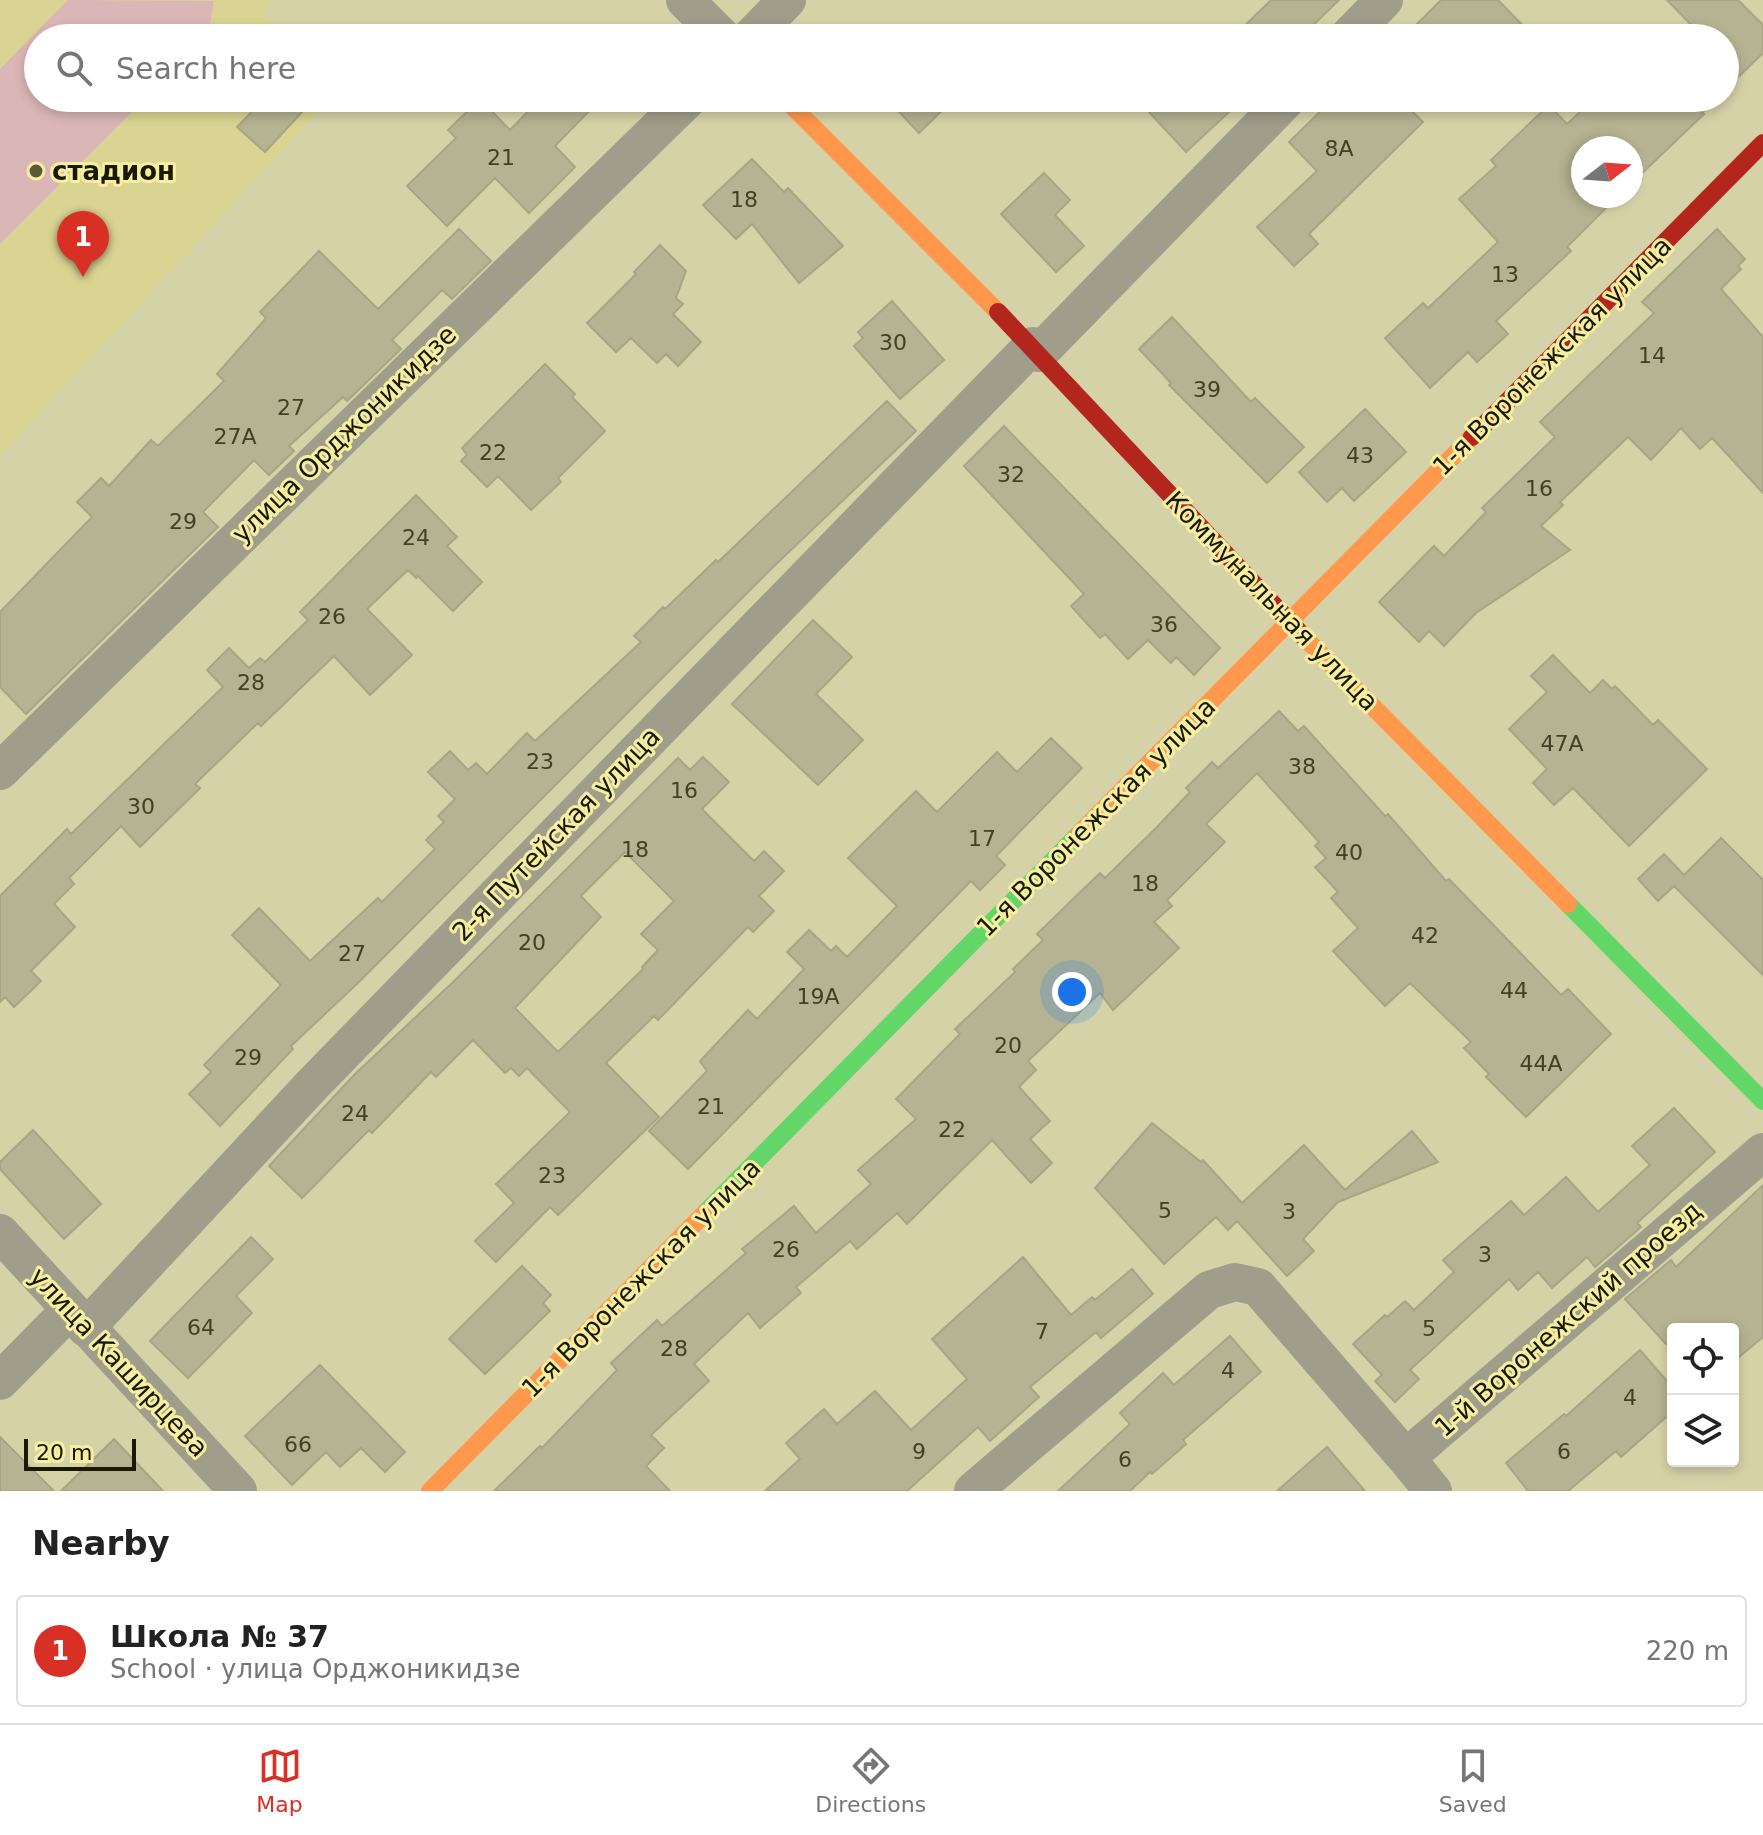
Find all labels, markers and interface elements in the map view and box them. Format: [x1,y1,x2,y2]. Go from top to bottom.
search box [24,24,1739,112]
icon: search [52,46,96,90]
text: Search here [116,51,296,86]
house number: 8А [1324,136,1354,161]
north arrow [1571,136,1643,208]
house number: 21 [487,145,515,170]
place label: стадион [52,156,175,186]
marker: стадион [27,162,45,180]
house number: 18 [730,187,758,212]
pin: 1 [57,211,109,277]
street label: 1-я Воронежская улица [1427,231,1677,481]
house number: 13 [1491,262,1519,287]
street label: улица Орджоникидзе [226,319,462,549]
house number: 30 [879,330,907,355]
house number: 14 [1638,343,1666,368]
house number: 39 [1193,377,1221,402]
house number: 27 [277,395,305,420]
house number: 27А [213,424,257,449]
house number: 22 [479,440,507,465]
house number: 43 [1346,443,1374,468]
house number: 32 [997,462,1025,487]
house number: 16 [1525,476,1553,501]
street label: Коммунальная улица [1159,485,1385,717]
house number: 29 [169,509,197,534]
house number: 24 [402,525,430,550]
house number: 26 [318,604,346,629]
house number: 36 [1150,612,1178,637]
house number: 28 [237,670,265,695]
street label: 1-я Воронежская улица [971,692,1221,942]
street label: 2-я Путейская улица [446,721,666,947]
house number: 47А [1540,731,1584,756]
house number: 23 [526,749,554,774]
house number: 38 [1288,754,1316,779]
house number: 16 [670,778,698,803]
house number: 30 [127,794,155,819]
house number: 17 [968,826,996,851]
house number: 18 [621,837,649,862]
house number: 40 [1335,840,1363,865]
house number: 18 [1131,871,1159,896]
house number: 42 [1411,923,1439,948]
house number: 20 [518,930,546,955]
house number: 27 [338,941,366,966]
your location [1052,972,1092,1012]
house number: 44 [1500,978,1528,1003]
house number: 19А [796,984,840,1009]
house number: 20 [994,1033,1022,1058]
house number: 29 [234,1045,262,1070]
house number: 44А [1519,1051,1563,1076]
house number: 21 [697,1094,725,1119]
house number: 24 [341,1101,369,1126]
house number: 22 [938,1117,966,1142]
street label: 1-я Воронежская улица [516,1153,766,1403]
house number: 23 [538,1163,566,1188]
street label: 1-й Воронежский проезд [1429,1195,1707,1443]
house number: 5 [1158,1198,1172,1223]
house number: 3 [1282,1199,1296,1224]
house number: 26 [772,1237,800,1262]
house number: 3 [1478,1242,1492,1267]
street label: улица Каширцева [24,1261,214,1463]
house number: 64 [187,1315,215,1340]
house number: 5 [1422,1316,1436,1341]
house number: 7 [1035,1319,1049,1344]
map controls [1667,1323,1739,1467]
button: locate [1667,1323,1739,1395]
house number: 28 [660,1336,688,1361]
house number: 4 [1221,1358,1235,1383]
house number: 4 [1623,1385,1637,1410]
button: layers [1667,1395,1739,1467]
house number: 66 [284,1432,312,1457]
scale bar [24,1435,136,1471]
house number: 9 [912,1439,926,1464]
house number: 6 [1557,1439,1571,1464]
text: 20 m [36,1440,92,1465]
house number: 6 [1118,1447,1132,1472]
text: Nearby [32,1523,170,1563]
text: Школа № 37 [110,1619,329,1654]
text: 1 [51,1636,69,1666]
text: 220 m [1646,1636,1729,1666]
text: School · улица Орджоникидзе [110,1654,520,1684]
tab: Map [256,1744,303,1817]
tab: Directions [815,1744,926,1817]
tab: Saved [1439,1744,1507,1817]

